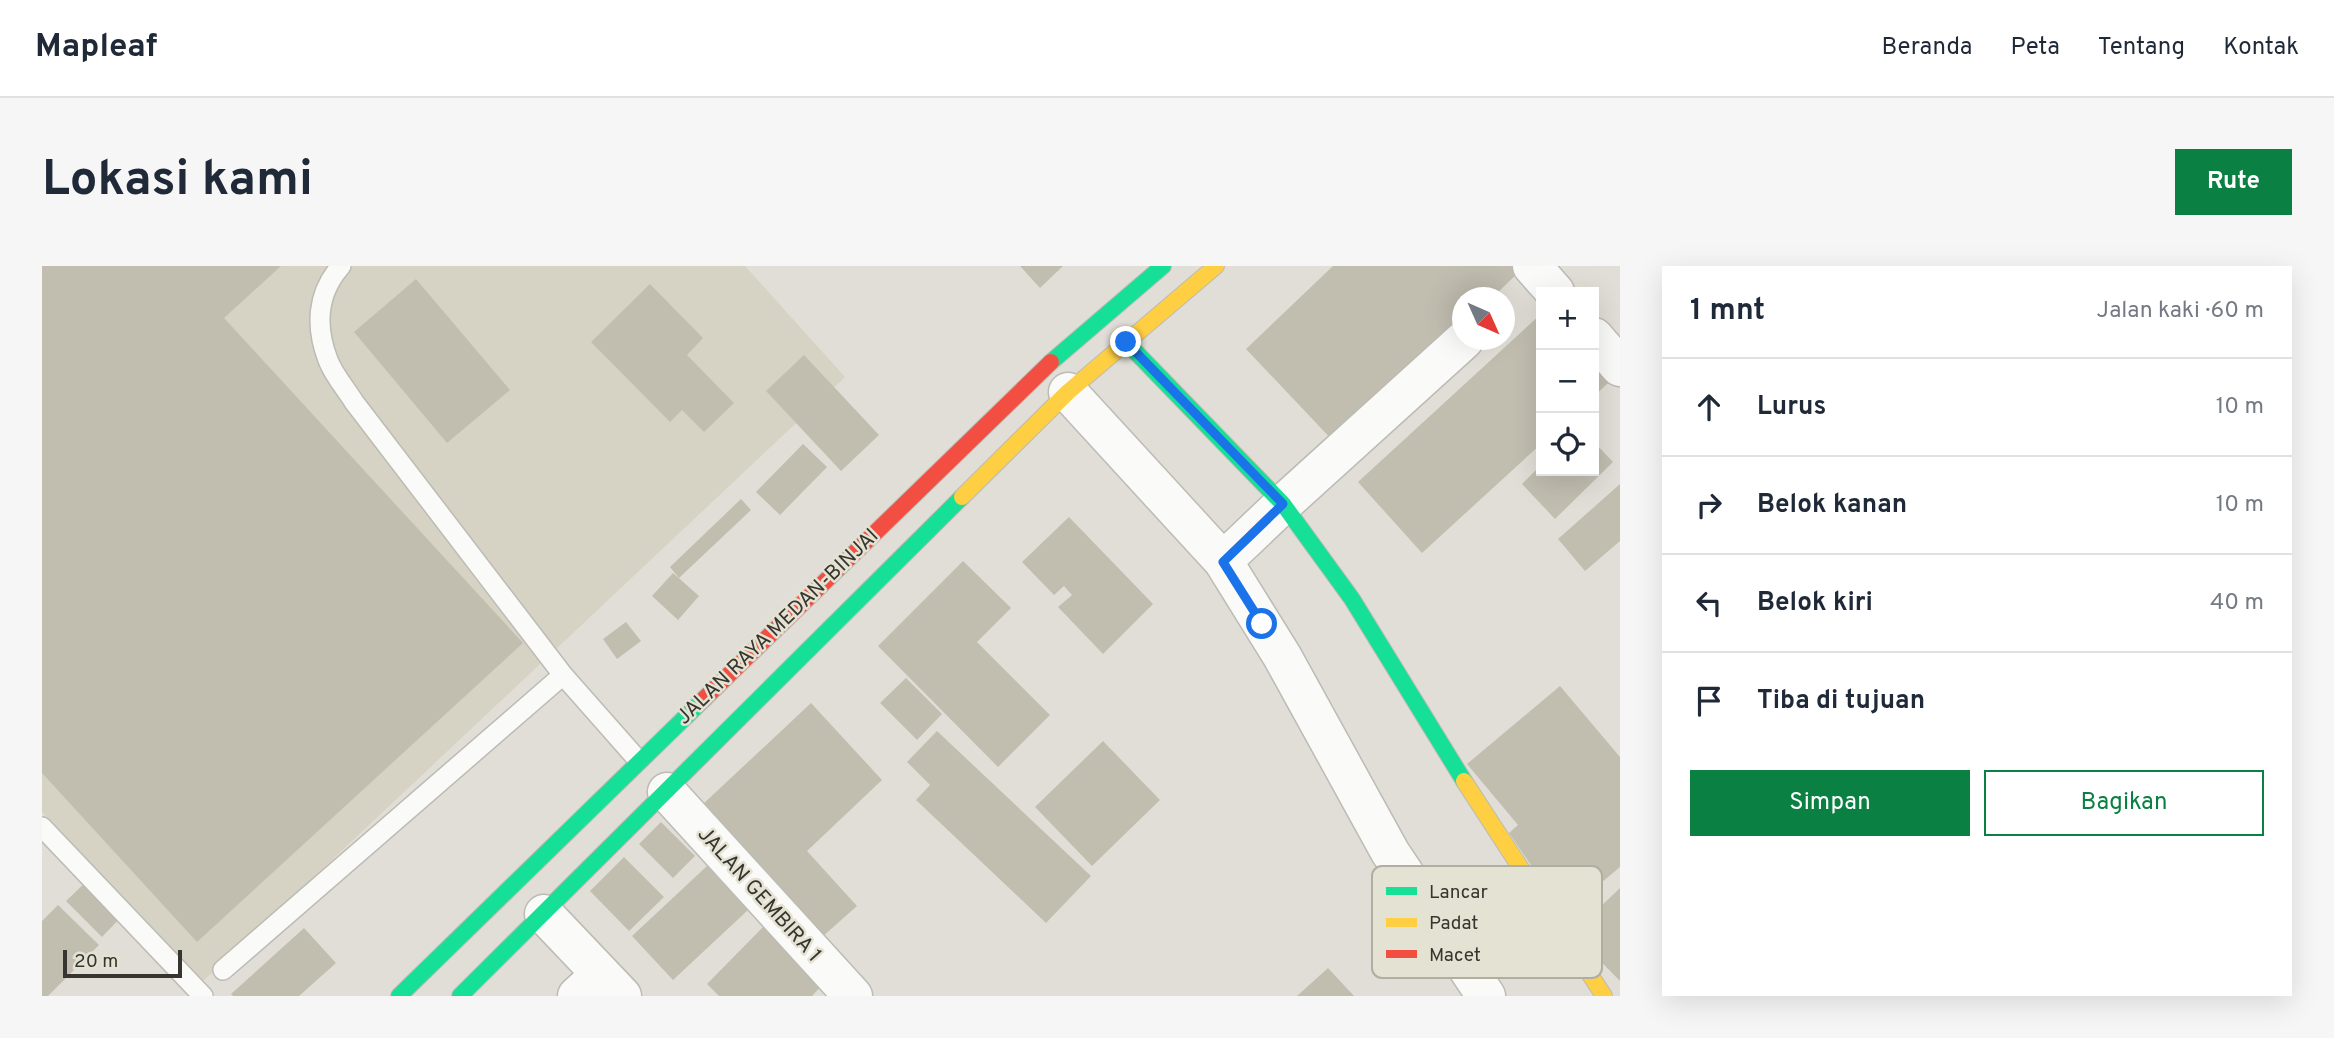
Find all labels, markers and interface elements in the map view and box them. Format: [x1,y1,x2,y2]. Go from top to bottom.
text: Mapleaf [35,27,158,69]
text: Beranda [1882,33,1973,63]
text: Peta [2011,33,2060,63]
text: Tentang [2098,33,2185,63]
text: Kontak [2223,33,2299,63]
button: Rute [2175,149,2292,215]
text: Lokasi kami [42,151,313,213]
north arrow [1452,287,1515,350]
map controls [1536,287,1599,476]
button: + [1536,287,1599,350]
text: 1 mnt [1690,293,1765,330]
text: Jalan kaki · 60 m [2097,297,2264,326]
route end [1110,326,1141,357]
button: − [1536,350,1599,413]
icon: ahead [1690,388,1728,426]
text: Lurus [1757,391,1826,424]
text: 10 m [2216,393,2264,422]
button: locate [1536,413,1599,476]
icon: right [1690,486,1728,524]
text: Belok kanan [1757,489,1907,522]
text: 10 m [2216,491,2264,520]
street label: JALAN RAYA MEDAN-BINJAI [671,523,885,731]
icon: left [1690,584,1728,622]
text: Belok kiri [1757,587,1873,620]
text: 40 m [2210,589,2264,618]
route start [1246,608,1277,639]
icon: arrive [1690,682,1728,720]
text: Tiba di tujuan [1757,685,1925,718]
button: Simpan [1690,770,1970,836]
button: Bagikan [1984,770,2264,836]
street label: JALAN GEMBIRA 1 [691,822,827,968]
legend [1372,866,1602,978]
text: Lancar [1429,881,1488,905]
text: Padat [1429,912,1478,936]
text: Macet [1429,944,1481,968]
scale bar [63,947,182,979]
text: 20 m [74,950,118,974]

